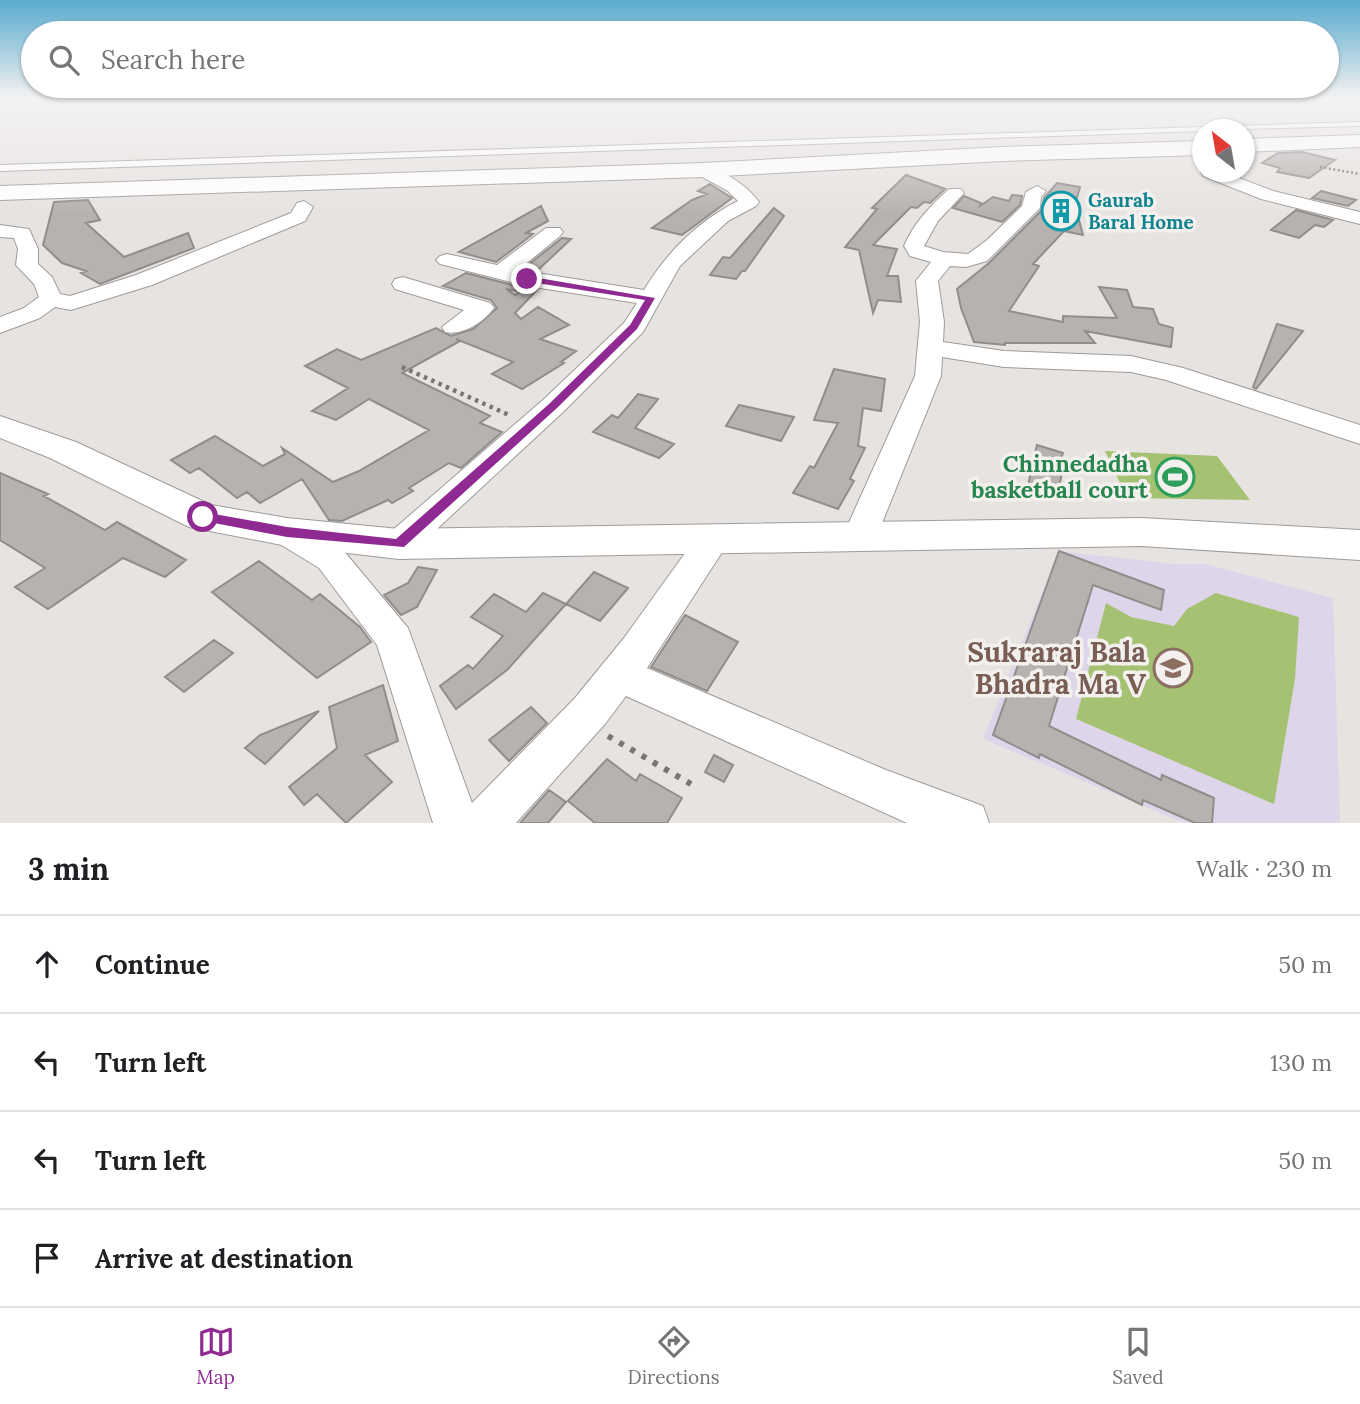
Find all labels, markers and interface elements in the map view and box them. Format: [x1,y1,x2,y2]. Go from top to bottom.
search box [21,21,1339,98]
icon: search [45,41,83,79]
text: Search here [101,43,245,76]
north arrow [1192,119,1255,182]
place label: Gaurab Baral Home [1088,188,1194,234]
building icon: Gaurab Baral Home [1040,190,1082,232]
route end [511,263,542,294]
place label: Chinnedadha basketball court [970,449,1148,504]
sports icon: Chinnedadha basketball court [1154,456,1196,498]
route start [187,501,218,532]
place label: Sukraraj Bala Bhadra Ma V [967,634,1146,702]
school or university icon: Sukraraj Bala Bhadra Ma V [1152,647,1194,689]
text: 3 min [28,850,109,888]
text: Walk · 230 m [1196,854,1332,883]
icon: ahead [28,945,66,983]
text: Continue [95,948,210,981]
text: 50 m [1279,950,1332,979]
icon: left [28,1043,66,1081]
text: Turn left [95,1046,206,1079]
text: 130 m [1270,1048,1332,1077]
icon: left [28,1141,66,1179]
text: Turn left [95,1144,206,1177]
text: 50 m [1279,1146,1332,1175]
icon: arrive [28,1239,66,1277]
text: Arrive at destination [95,1242,353,1275]
tab: Map [196,1323,235,1389]
tab: Directions [628,1323,720,1389]
tab: Saved [1112,1323,1164,1389]

